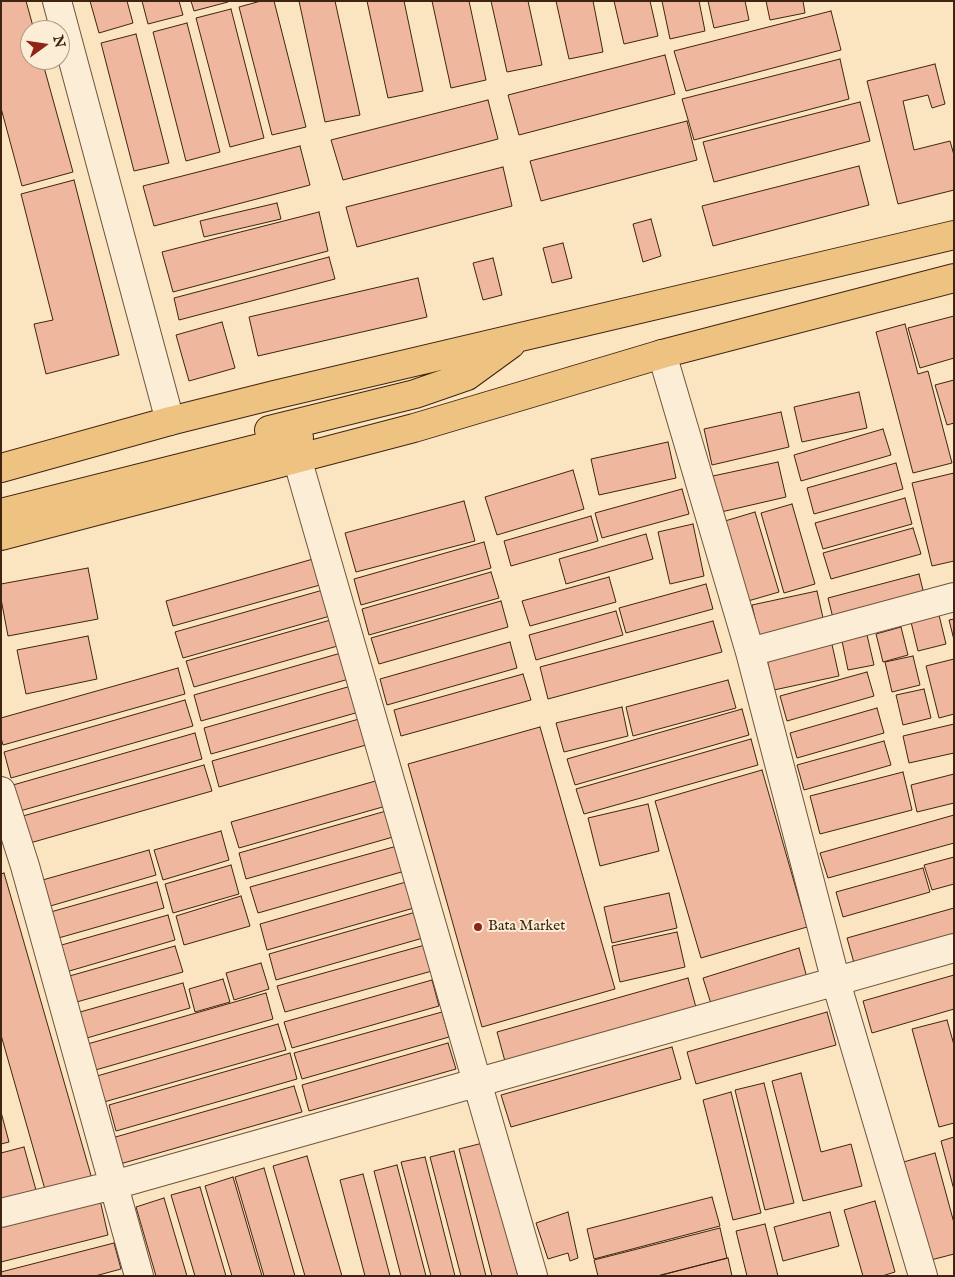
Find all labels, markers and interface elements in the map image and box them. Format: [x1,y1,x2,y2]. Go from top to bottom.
north arrow [20,20,70,70]
text: N [48,34,69,50]
place label: Bata Market [488,918,565,936]
marker: Bata Market [472,921,484,933]

